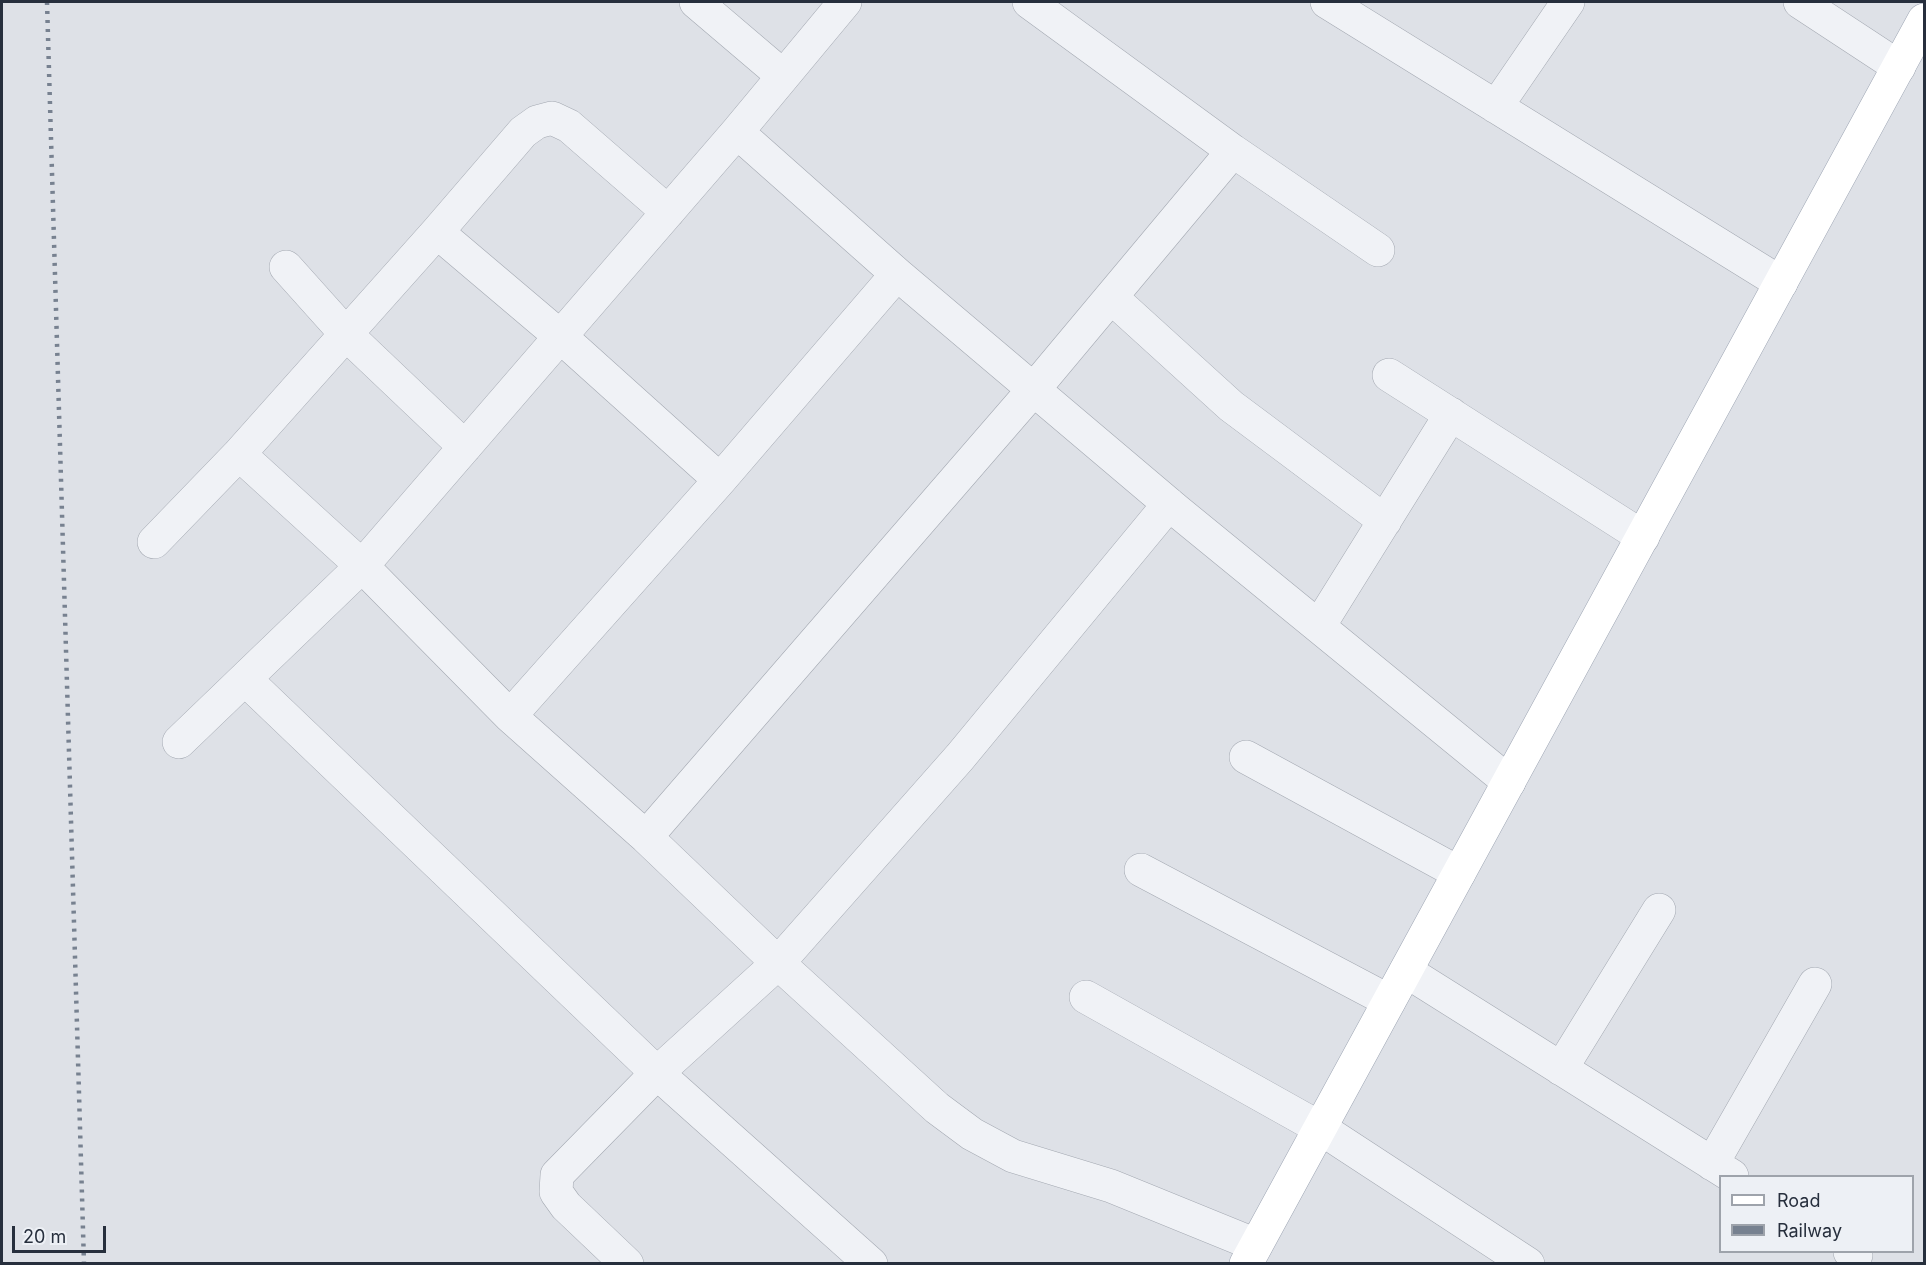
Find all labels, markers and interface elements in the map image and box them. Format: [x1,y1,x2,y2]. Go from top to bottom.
legend [1719,1175,1914,1253]
text: Road [1777,1190,1820,1211]
scale bar [15,1214,110,1252]
text: Railway [1777,1220,1842,1241]
text: 20 m [23,1226,66,1247]

